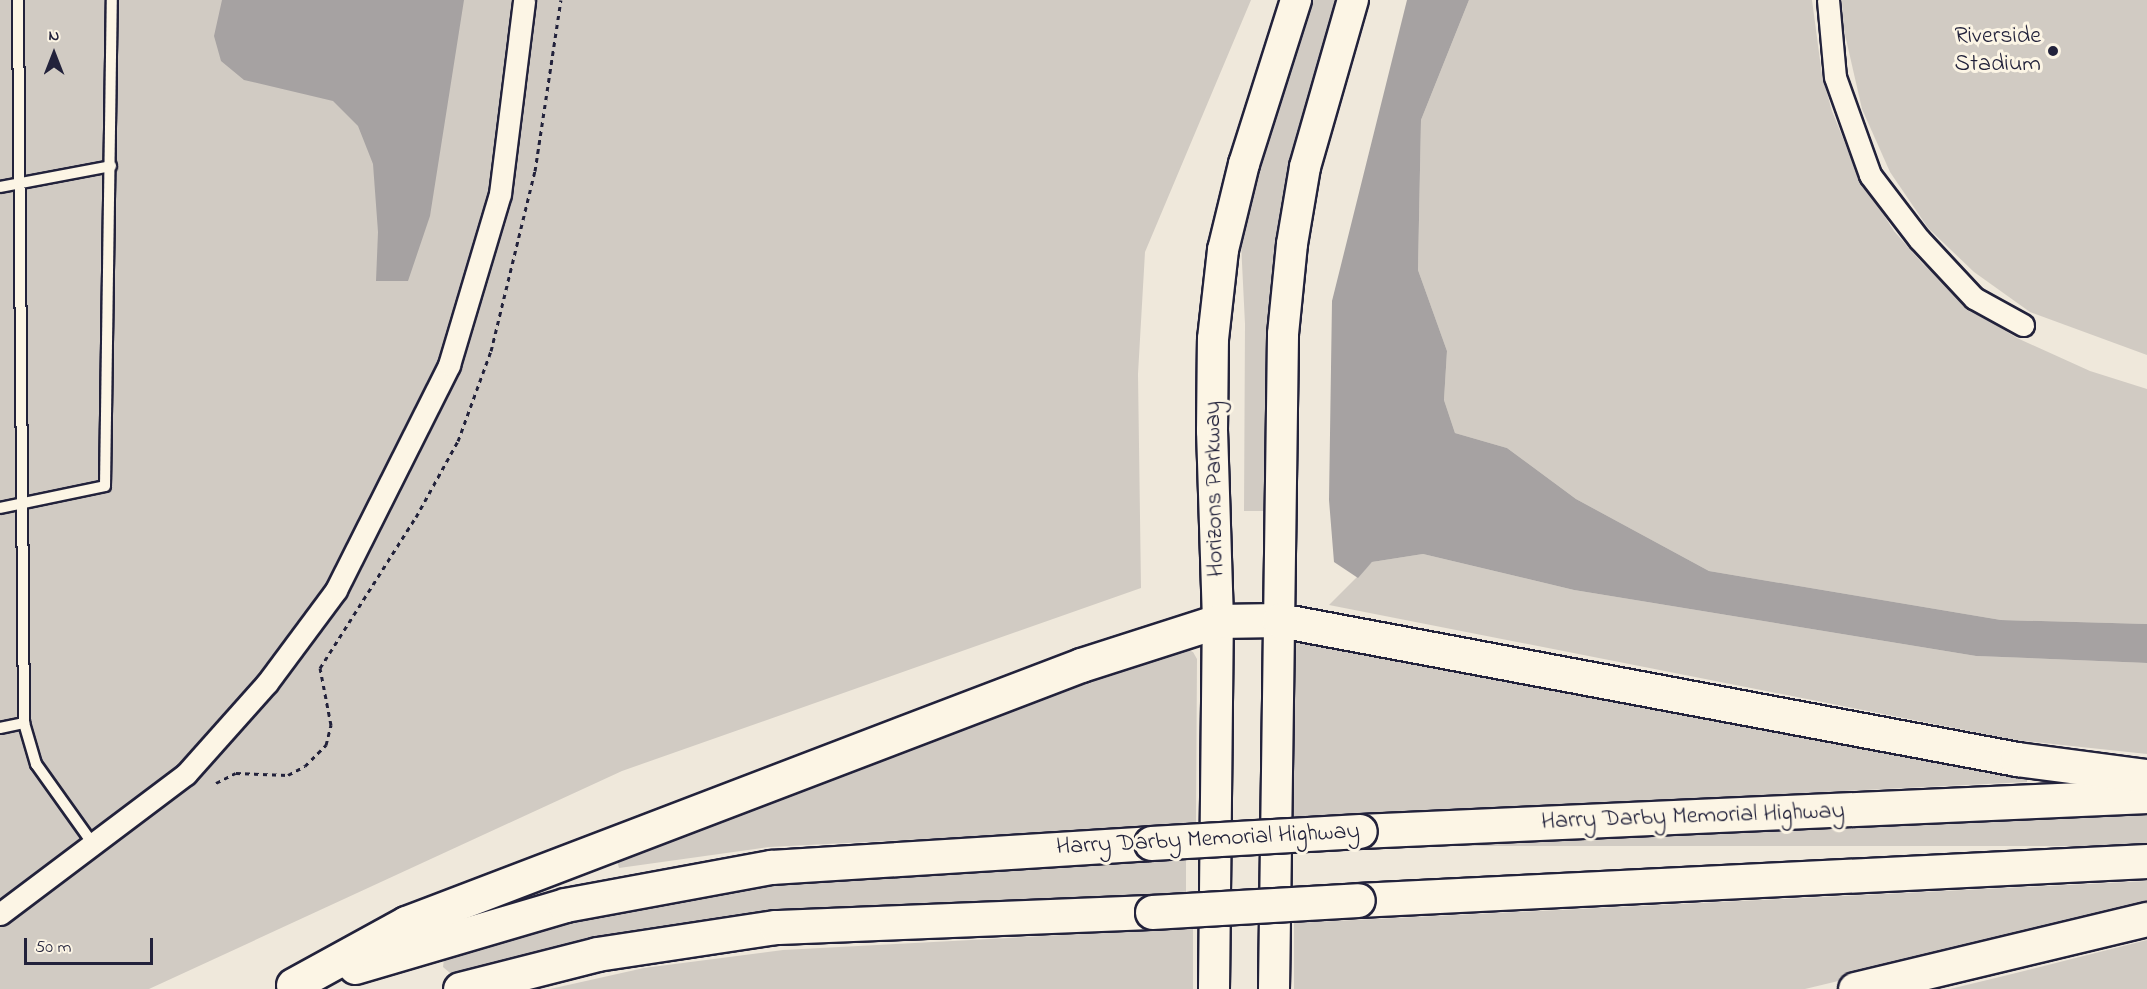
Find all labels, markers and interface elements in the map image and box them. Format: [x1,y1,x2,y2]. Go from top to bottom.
place label: Riverside Stadium [1954,23,2041,79]
north arrow [24,24,84,84]
text: N [49,24,59,48]
marker: Riverside Stadium [2046,44,2060,58]
street label: Horizons Parkway [1199,401,1231,577]
street label: Harry Darby Memorial Highway [1541,797,1845,837]
street label: Harry Darby Memorial Highway [1056,818,1360,862]
scale bar [27,926,156,964]
text: 50 m [35,935,72,961]

